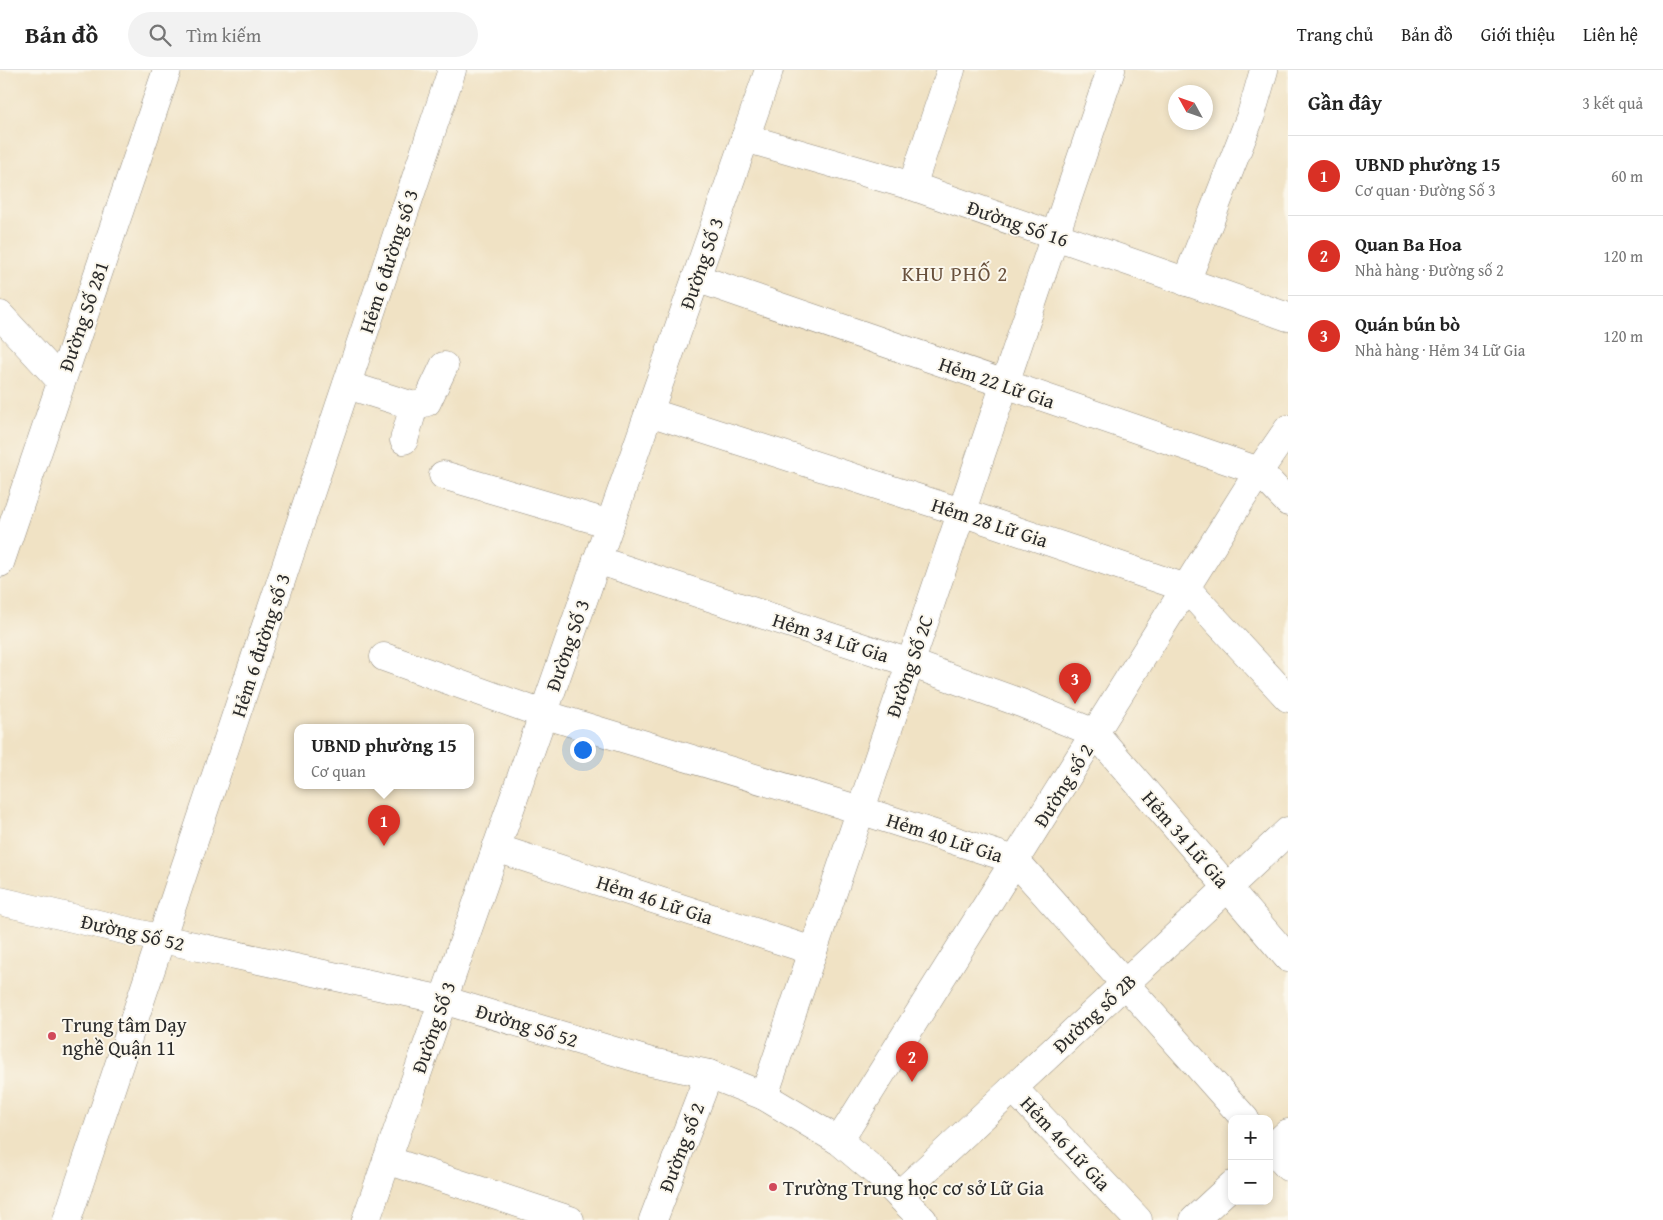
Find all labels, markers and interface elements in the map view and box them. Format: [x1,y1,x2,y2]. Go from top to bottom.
search box [128,12,478,57]
text: Bản đồ [25,17,98,52]
icon: search [146,21,174,49]
text: Tìm kiếm [186,21,261,49]
text: Trang chủ [1297,21,1373,48]
text: Bản đồ [1401,21,1453,48]
text: Giới thiệu [1481,21,1555,48]
text: Liên hệ [1583,21,1638,48]
north arrow [1168,85,1213,130]
text: Gần đây [1308,87,1382,118]
text: 3 kết quả [1582,91,1643,115]
text: UBND phường 15 [1355,150,1501,178]
text: 1 [1320,164,1328,188]
text: 60 m [1611,164,1643,188]
text: Cơ quan · Đường Số 3 [1355,178,1496,202]
street label: Hẻm 6 đường số 3 [351,185,425,337]
street label: Đường Số 16 [964,192,1072,254]
street label: Đường Số 3 [672,213,730,313]
text: Quan Ba Hoa [1355,230,1462,258]
text: 2 [1320,244,1328,268]
text: 120 m [1603,244,1643,268]
street label: Đường Số 281 [51,257,115,375]
district label: KHU PHỐ 2 [902,258,1008,289]
text: Nhà hàng · Đường số 2 [1355,258,1504,282]
text: Quán bún bò [1355,310,1460,338]
text: 3 [1320,324,1328,348]
text: 120 m [1603,324,1643,348]
text: Nhà hàng · Hẻm 34 Lữ Gia [1355,338,1525,362]
street label: Hẻm 22 Lữ Gia [935,349,1059,416]
street label: Hẻm 28 Lữ Gia [928,490,1052,555]
street label: Hẻm 6 đường số 3 [223,569,297,721]
street label: Đường Số 3 [538,595,596,695]
street label: Hẻm 34 Lữ Gia [769,605,893,670]
street label: Đường Số 2C [878,611,940,721]
pin: 3 [1059,663,1091,704]
popup [294,724,474,789]
text: UBND phường 15 [311,731,457,759]
your location [570,737,596,763]
street label: Đường số 2 [1026,738,1100,832]
text: Cơ quan [311,759,366,783]
street label: Hẻm 34 Lữ Gia [1135,784,1237,894]
pin: 1 [368,805,400,846]
street label: Hẻm 40 Lữ Gia [883,805,1007,870]
street label: Hẻm 46 Lữ Gia [593,867,717,932]
street label: Đường Số 52 [79,906,187,958]
street label: Đường số 2B [1046,967,1142,1059]
street label: Đường Số 3 [404,977,462,1077]
street label: Đường Số 52 [472,996,582,1054]
place label: Trung tâm Dạy nghề Quận 11 [62,1010,187,1062]
marker: Trung tâm Dạy nghề Quận 11 [46,1030,58,1042]
pin: 2 [896,1041,928,1082]
street label: Hẻm 46 Lữ Gia [1014,1089,1118,1197]
street label: Đường số 2 [651,1098,711,1196]
map controls [1228,1115,1273,1205]
button: + [1228,1115,1273,1160]
button: − [1228,1160,1273,1205]
place label: Trường Trung học cơ sở Lữ Gia [783,1173,1044,1202]
marker: Trường Trung học cơ sở Lữ Gia [767,1181,779,1193]

